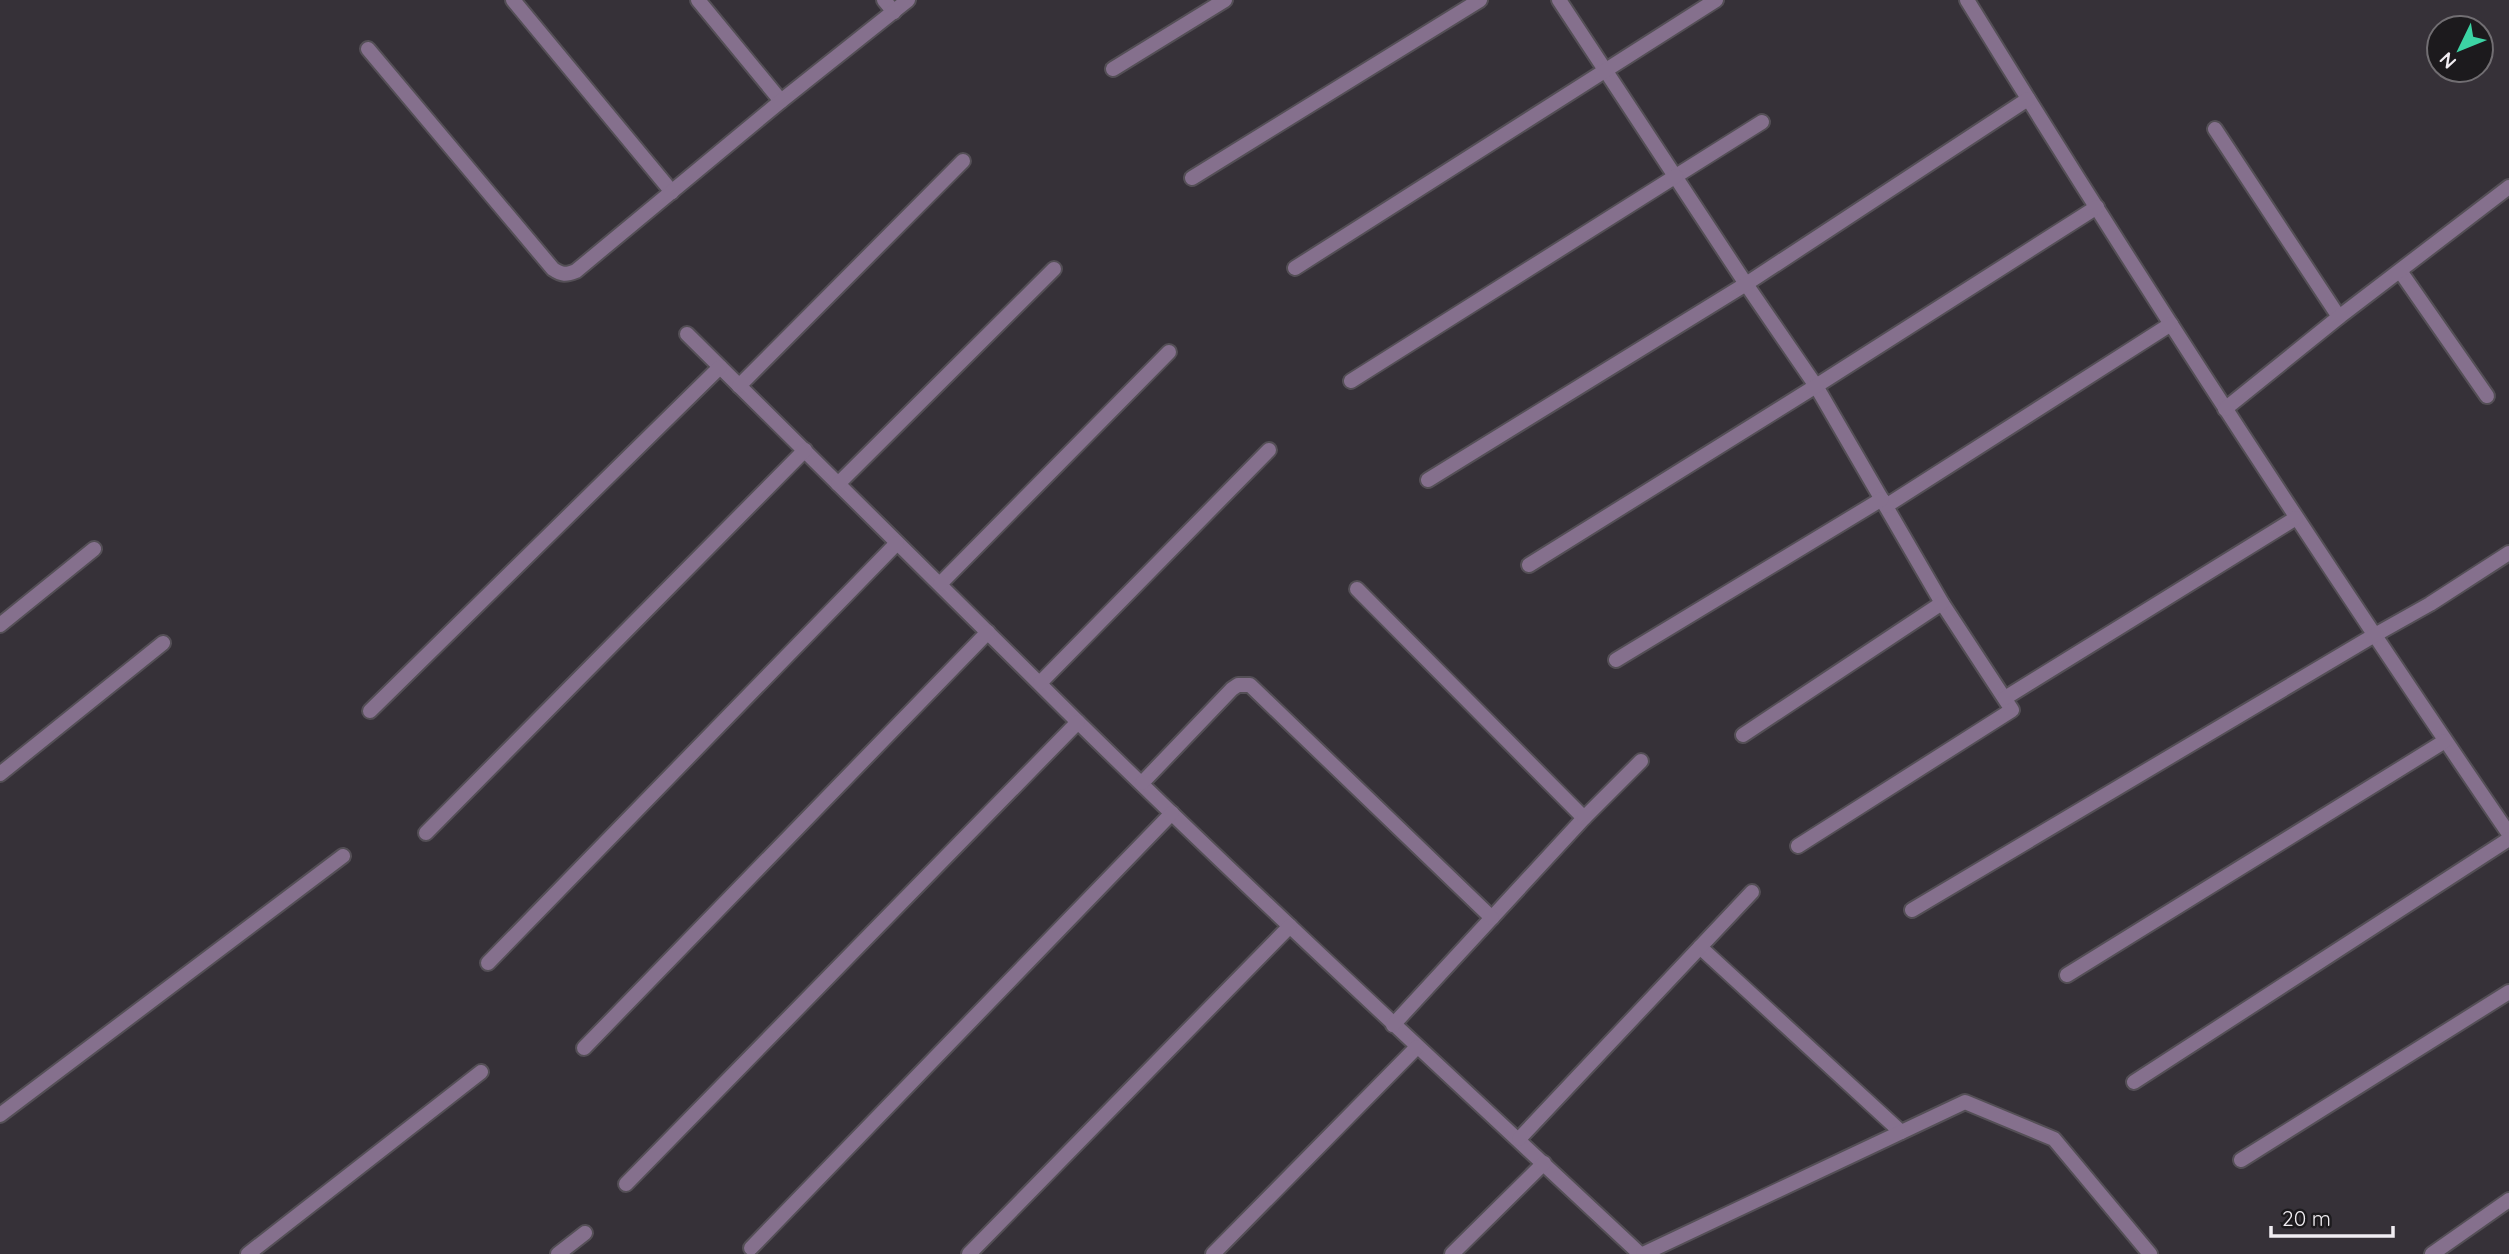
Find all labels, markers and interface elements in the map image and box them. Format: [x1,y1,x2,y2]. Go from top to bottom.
north arrow [2425,14,2495,84]
text: N [2434,47,2461,74]
scale bar [2271,1194,2394,1238]
text: 20 m [2282,1205,2331,1231]

